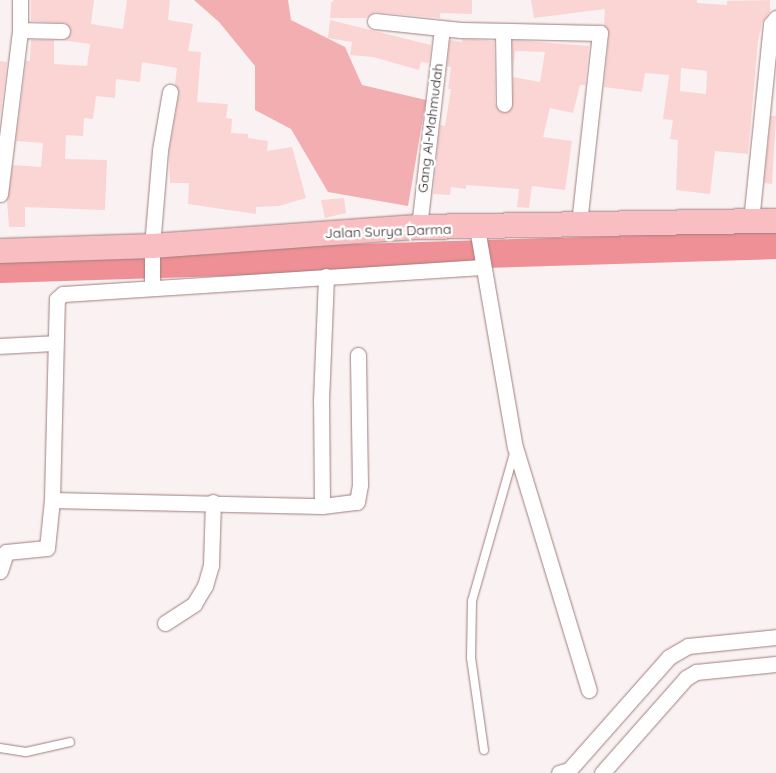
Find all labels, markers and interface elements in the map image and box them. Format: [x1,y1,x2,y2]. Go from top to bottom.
street label: Gang Al-Mahmudah [414,62,446,194]
street label: Jalan Surya Darma [324,220,452,242]

